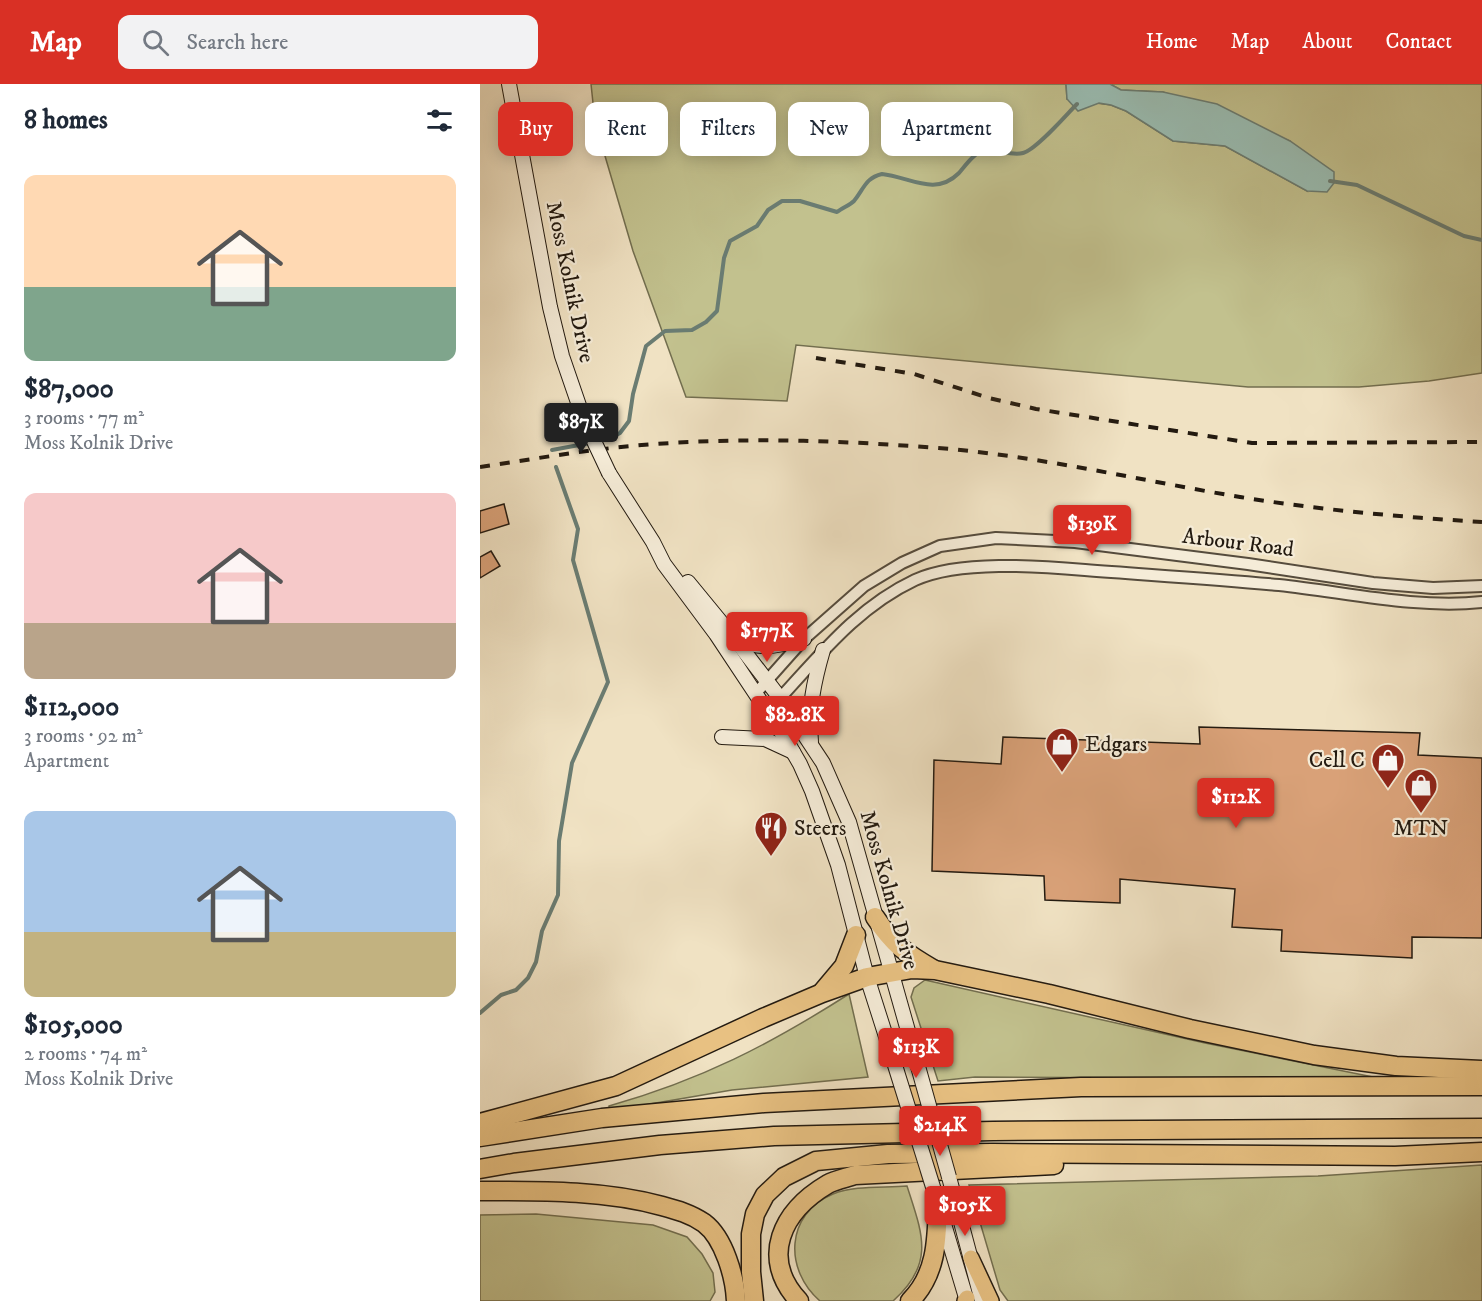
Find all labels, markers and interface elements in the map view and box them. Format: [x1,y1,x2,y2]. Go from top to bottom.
search box [118,15,538,69]
text: Map [30,25,82,60]
icon: search [139,26,172,59]
text: Search here [187,29,288,56]
text: Home [1146,29,1198,55]
text: Map [1231,29,1269,55]
text: About [1302,29,1353,55]
text: Contact [1386,29,1452,55]
chip: Buy [498,102,573,156]
chip: Rent [585,102,668,156]
chip: Filters [680,102,776,156]
chip: New [788,102,869,156]
chip: Apartment [881,102,1013,156]
text: 8 homes [24,104,108,137]
icon: filters [423,104,456,137]
street label: Moss Kolnik Drive [540,199,600,365]
icon: home [186,214,294,322]
text: $87,000 [24,373,114,406]
pin: $87K [545,403,617,454]
text: 3 rooms · 77 m² [24,406,144,431]
text: $87K [558,410,604,435]
text: Moss Kolnik Drive [24,431,173,456]
pin: $139K [1050,505,1134,556]
text: $139K [1067,512,1117,537]
street label: Arbour Road [1181,523,1295,563]
icon: home [186,532,294,640]
pin: $177K [725,612,809,663]
text: $177K [740,619,794,644]
text: $112,000 [24,691,119,724]
pin: $82.8K [746,696,844,747]
text: $82.8K [765,703,825,728]
text: 3 rooms · 92 m² [24,724,143,749]
shop icon: Edgars [1044,726,1080,773]
place label: Edgars [1085,731,1147,758]
shop icon: Cell C [1370,742,1406,789]
place label: Cell C [1309,747,1365,774]
text: Apartment [24,749,109,774]
shop icon: MTN [1403,767,1439,814]
pin: $112K [1194,778,1278,829]
text: $112K [1211,785,1261,810]
street label: Moss Kolnik Drive [853,807,925,973]
restaurant icon: Steers [753,810,789,857]
place label: Steers [794,815,846,842]
place label: MTN [1394,815,1448,842]
icon: home [186,850,294,958]
text: $105,000 [24,1009,123,1042]
pin: $113K [874,1028,958,1079]
text: $113K [892,1035,940,1060]
text: 2 rooms · 74 m² [24,1042,147,1067]
text: Moss Kolnik Drive [24,1067,173,1092]
pin: $214K [898,1106,982,1157]
text: $214K [913,1113,967,1138]
pin: $105K [923,1186,1007,1237]
text: $105K [939,1193,991,1218]

